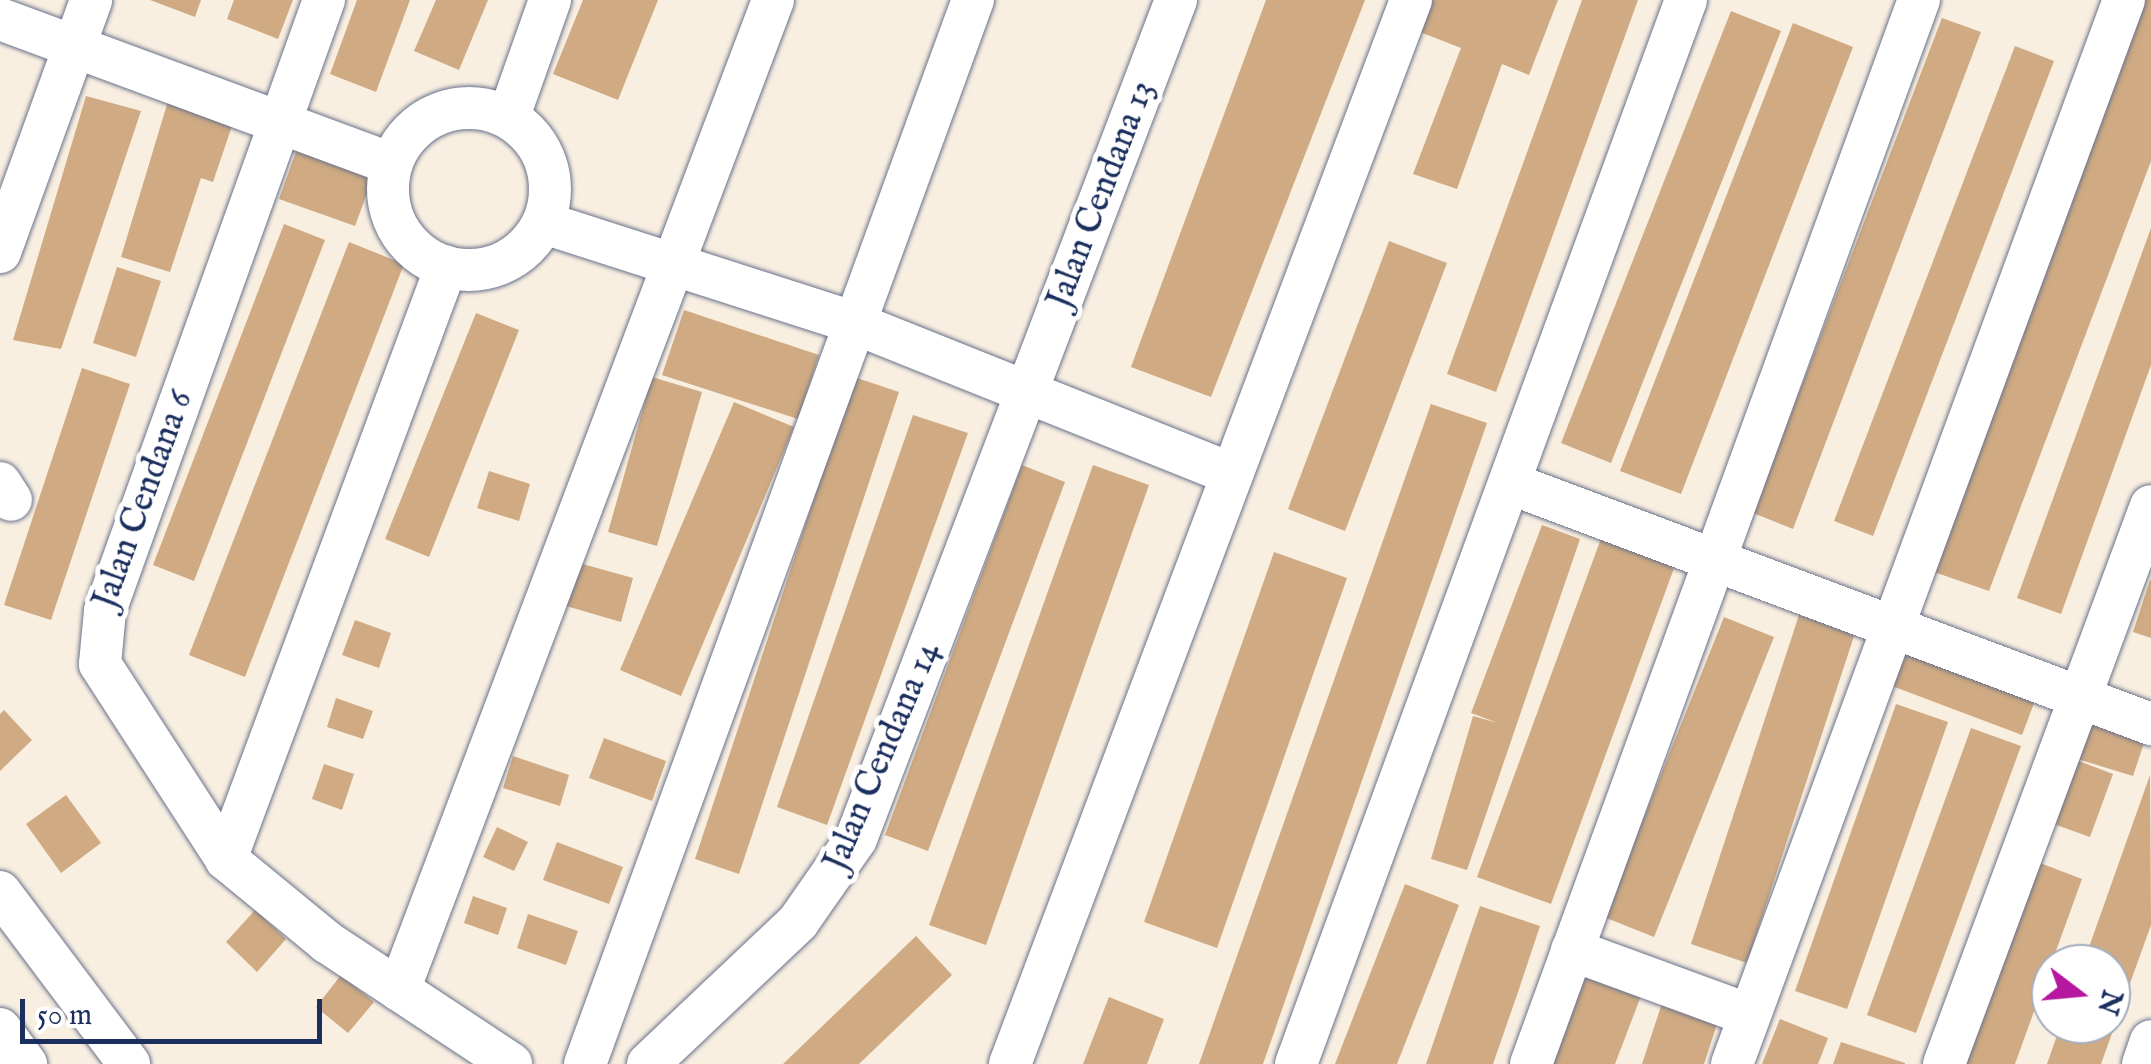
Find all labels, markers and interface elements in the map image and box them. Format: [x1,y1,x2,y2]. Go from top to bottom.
street label: Jalan Cendana 13 [1039,75,1165,315]
street label: Jalan Cendana 6 [85,385,203,615]
street label: Jalan Cendana 14 [816,636,950,878]
north arrow [2031,944,2131,1044]
scale bar [25,979,328,1041]
text: N [2088,985,2129,1018]
text: 50 m [37,997,92,1035]

